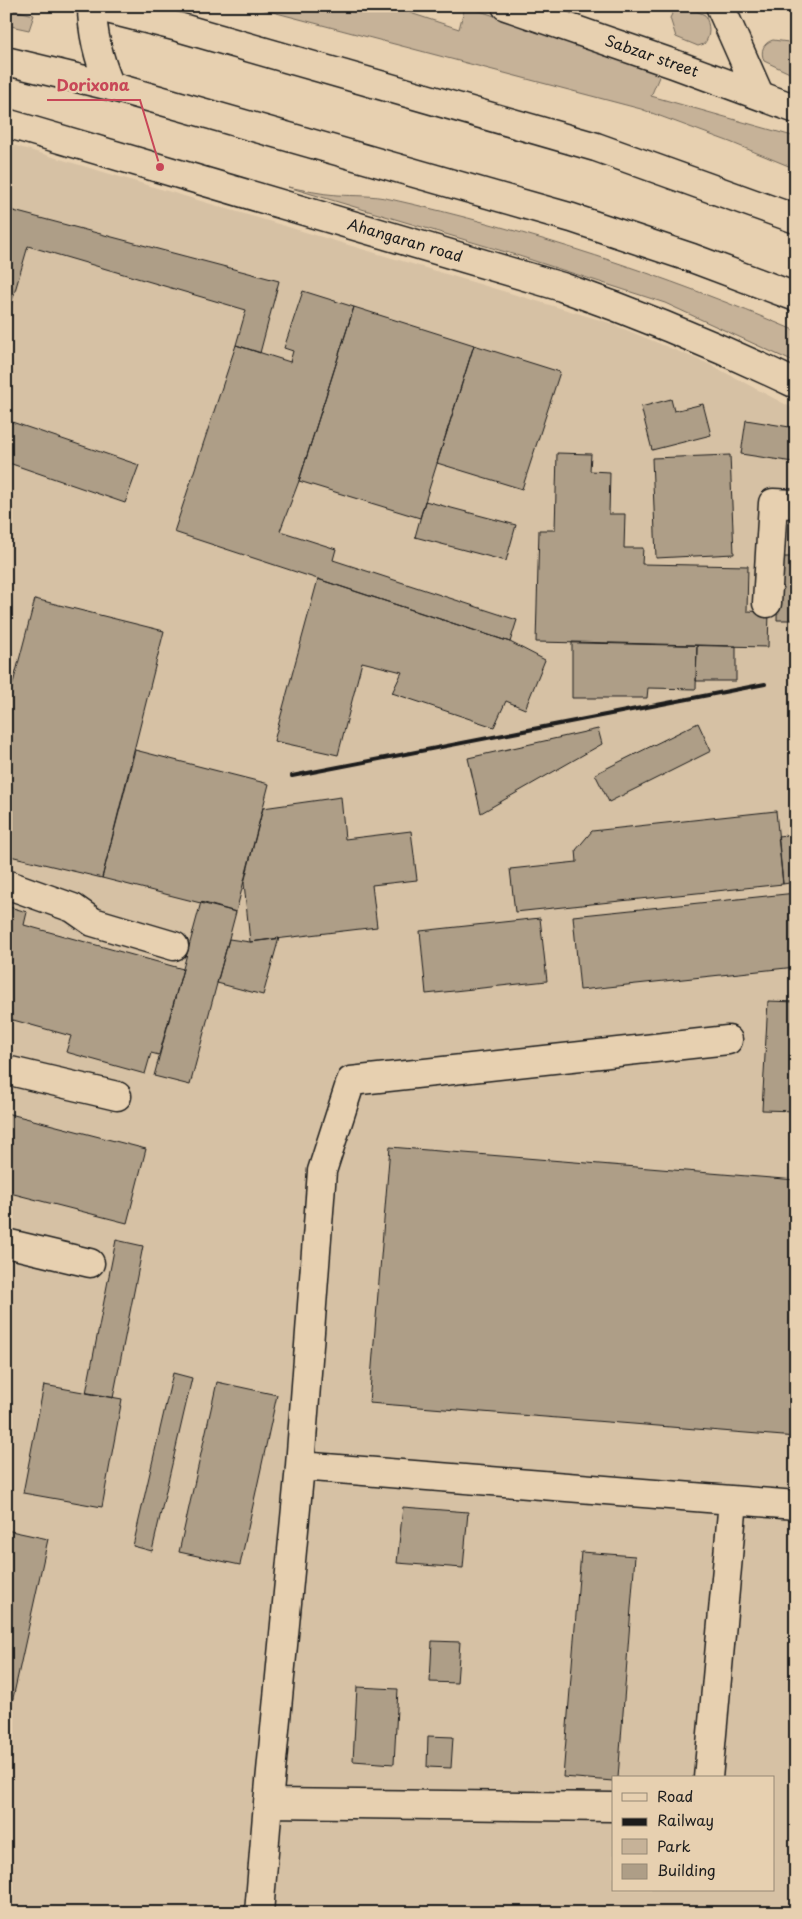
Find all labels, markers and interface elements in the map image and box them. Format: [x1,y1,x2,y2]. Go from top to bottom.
street label: Sabzar street [602,28,702,82]
callout: Dorixona [47,69,140,100]
text: Dorixona [56,72,130,96]
street label: Ahangaran road [345,211,466,267]
legend [612,1776,774,1892]
text: Road [657,1784,693,1807]
text: Railway [657,1808,714,1831]
text: Park [657,1834,691,1857]
text: Building [657,1858,716,1881]

